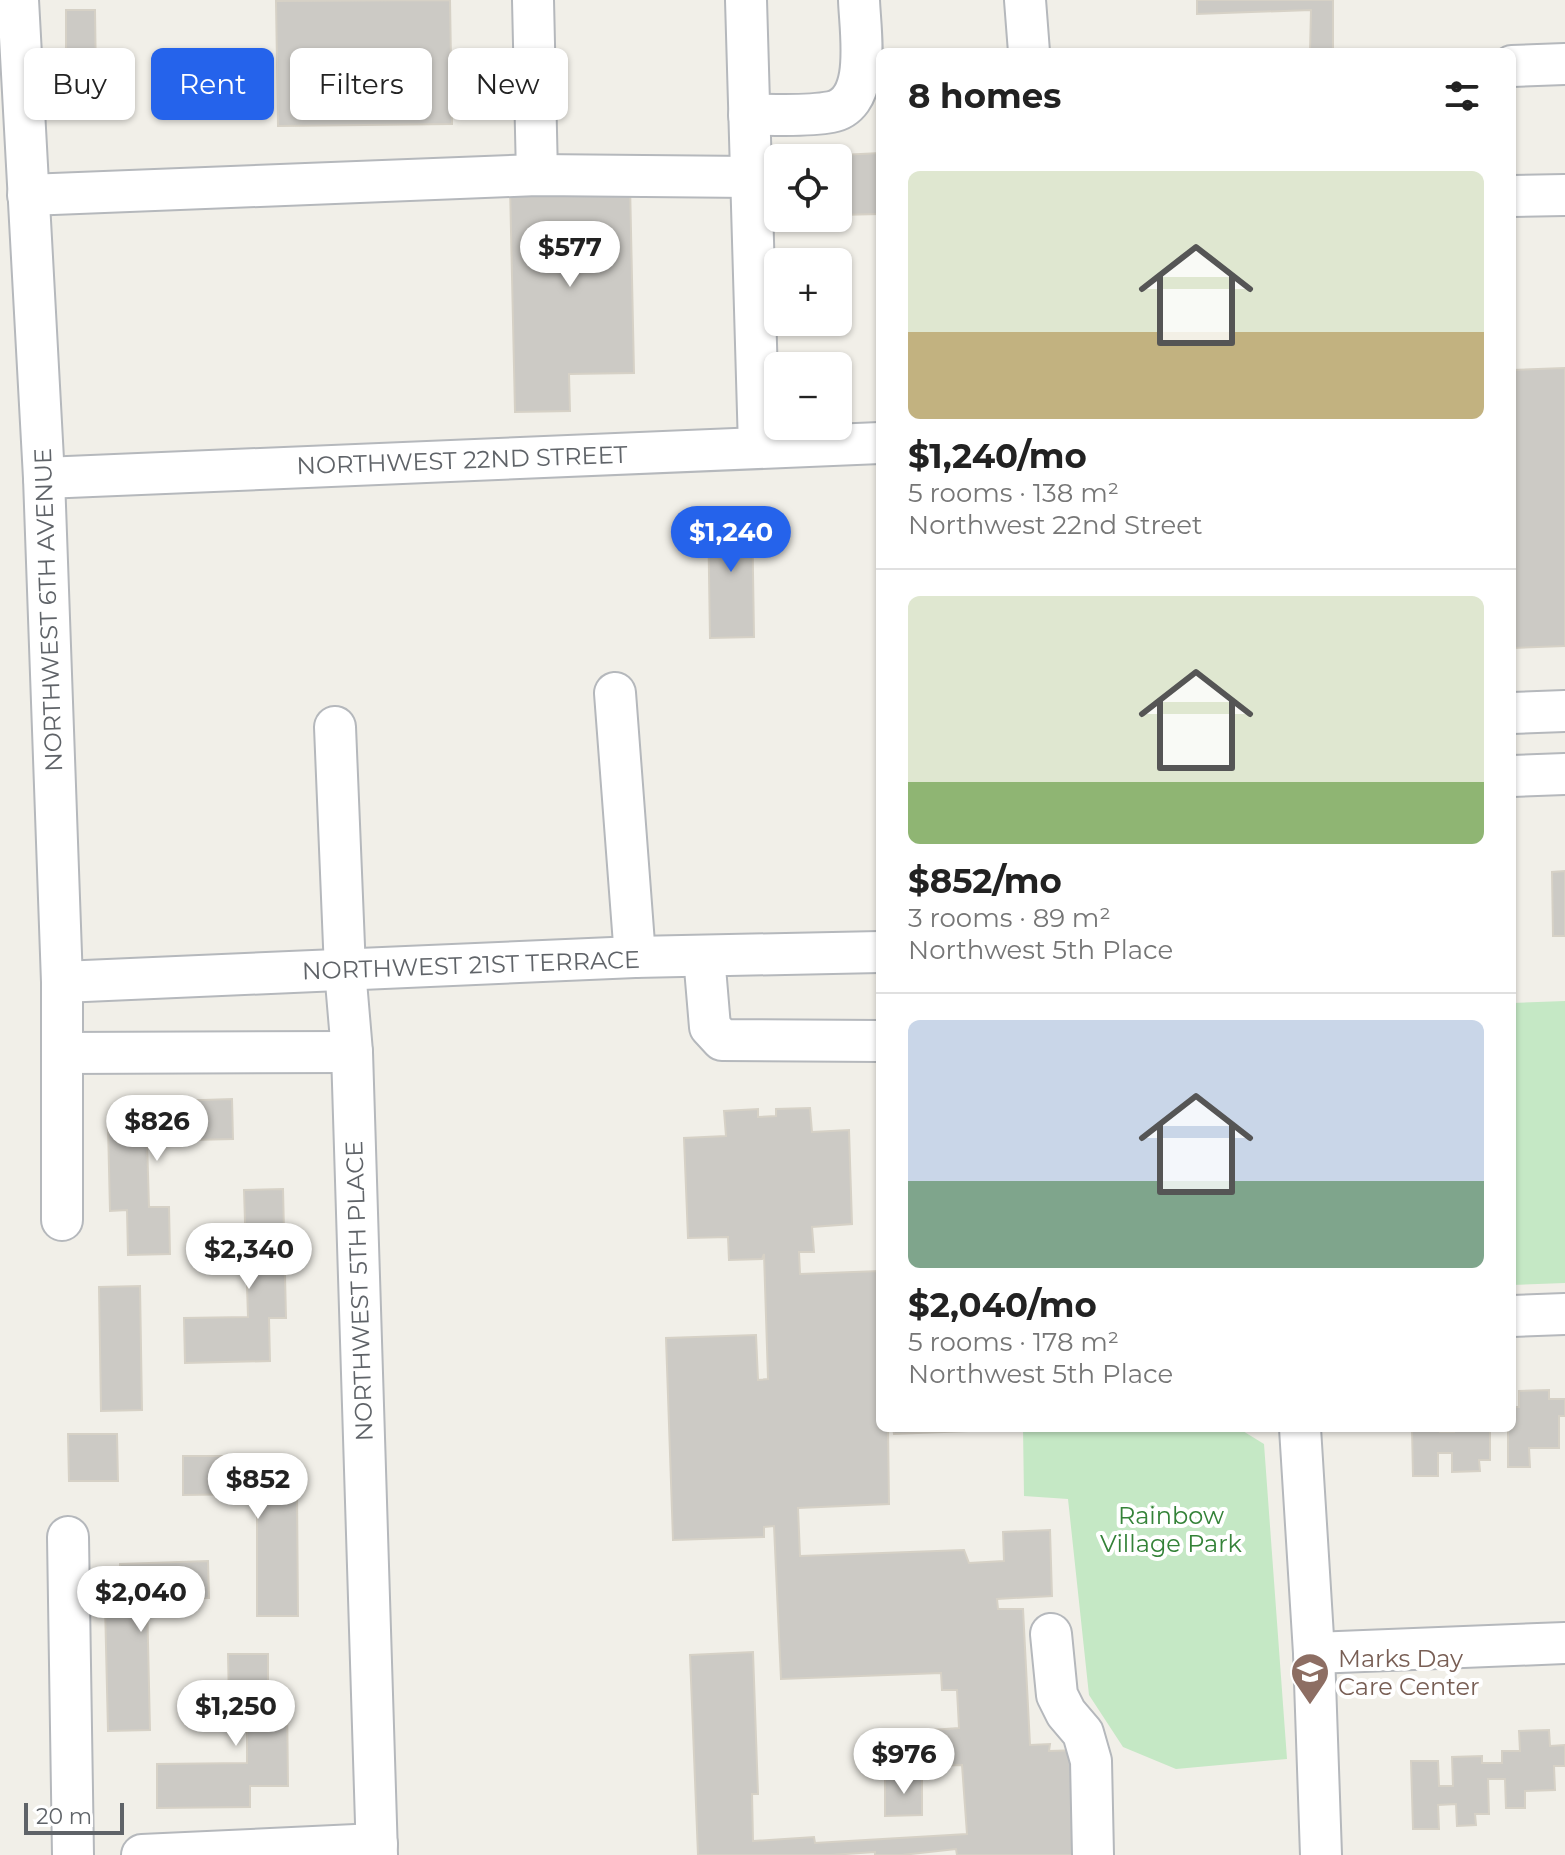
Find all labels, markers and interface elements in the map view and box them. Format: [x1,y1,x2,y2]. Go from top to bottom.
chip: Buy [24,48,135,120]
chip: Rent [151,48,274,120]
chip: Filters [290,48,432,120]
chip: New [448,48,568,120]
icon: filters [1440,74,1484,118]
text: 8 homes [908,75,1061,117]
map controls [764,144,852,440]
button: locate [764,144,852,232]
pin: $577 [523,221,617,289]
icon: home [1124,223,1268,367]
text: $577 [538,231,602,263]
button: + [764,248,852,336]
button: − [764,352,852,440]
text: $1,240/mo [908,435,1087,477]
street label: NORTHWEST 22ND STREET [296,440,628,480]
street label: NORTHWEST 6TH AVENUE [28,448,68,772]
text: 5 rooms · 138 m² [908,477,1119,509]
pin: $1,240 [666,506,796,574]
text: Northwest 22nd Street [908,509,1203,541]
text: $1,240 [689,516,773,548]
icon: home [1124,648,1268,792]
text: $852/mo [908,860,1062,902]
text: 3 rooms · 89 m² [908,902,1111,934]
text: Northwest 5th Place [908,934,1173,966]
street label: NORTHWEST 21ST TERRACE [302,945,640,985]
icon: home [1124,1072,1268,1216]
pin: $826 [110,1095,204,1163]
text: $826 [124,1105,190,1137]
street label: NORTHWEST 5TH PLACE [339,1140,379,1442]
pin: $2,340 [184,1223,314,1291]
text: $2,340 [204,1233,294,1265]
text: $2,040/mo [908,1284,1097,1326]
text: 5 rooms · 178 m² [908,1326,1119,1358]
text: Northwest 5th Place [908,1358,1173,1390]
pin: $852 [211,1453,305,1521]
text: $852 [226,1463,290,1495]
park label: Rainbow Village Park [1100,1501,1243,1558]
pin: $2,040 [76,1566,206,1634]
text: $2,040 [95,1576,187,1608]
place label: Marks Day Care Center [1338,1644,1480,1701]
school or university icon: Marks Day Care Center [1289,1651,1331,1706]
pin: $1,250 [171,1680,301,1748]
text: $1,250 [195,1690,277,1722]
pin: $976 [857,1728,951,1796]
text: $976 [872,1738,936,1770]
scale bar [24,1799,124,1835]
text: 20 m [36,1803,92,1830]

